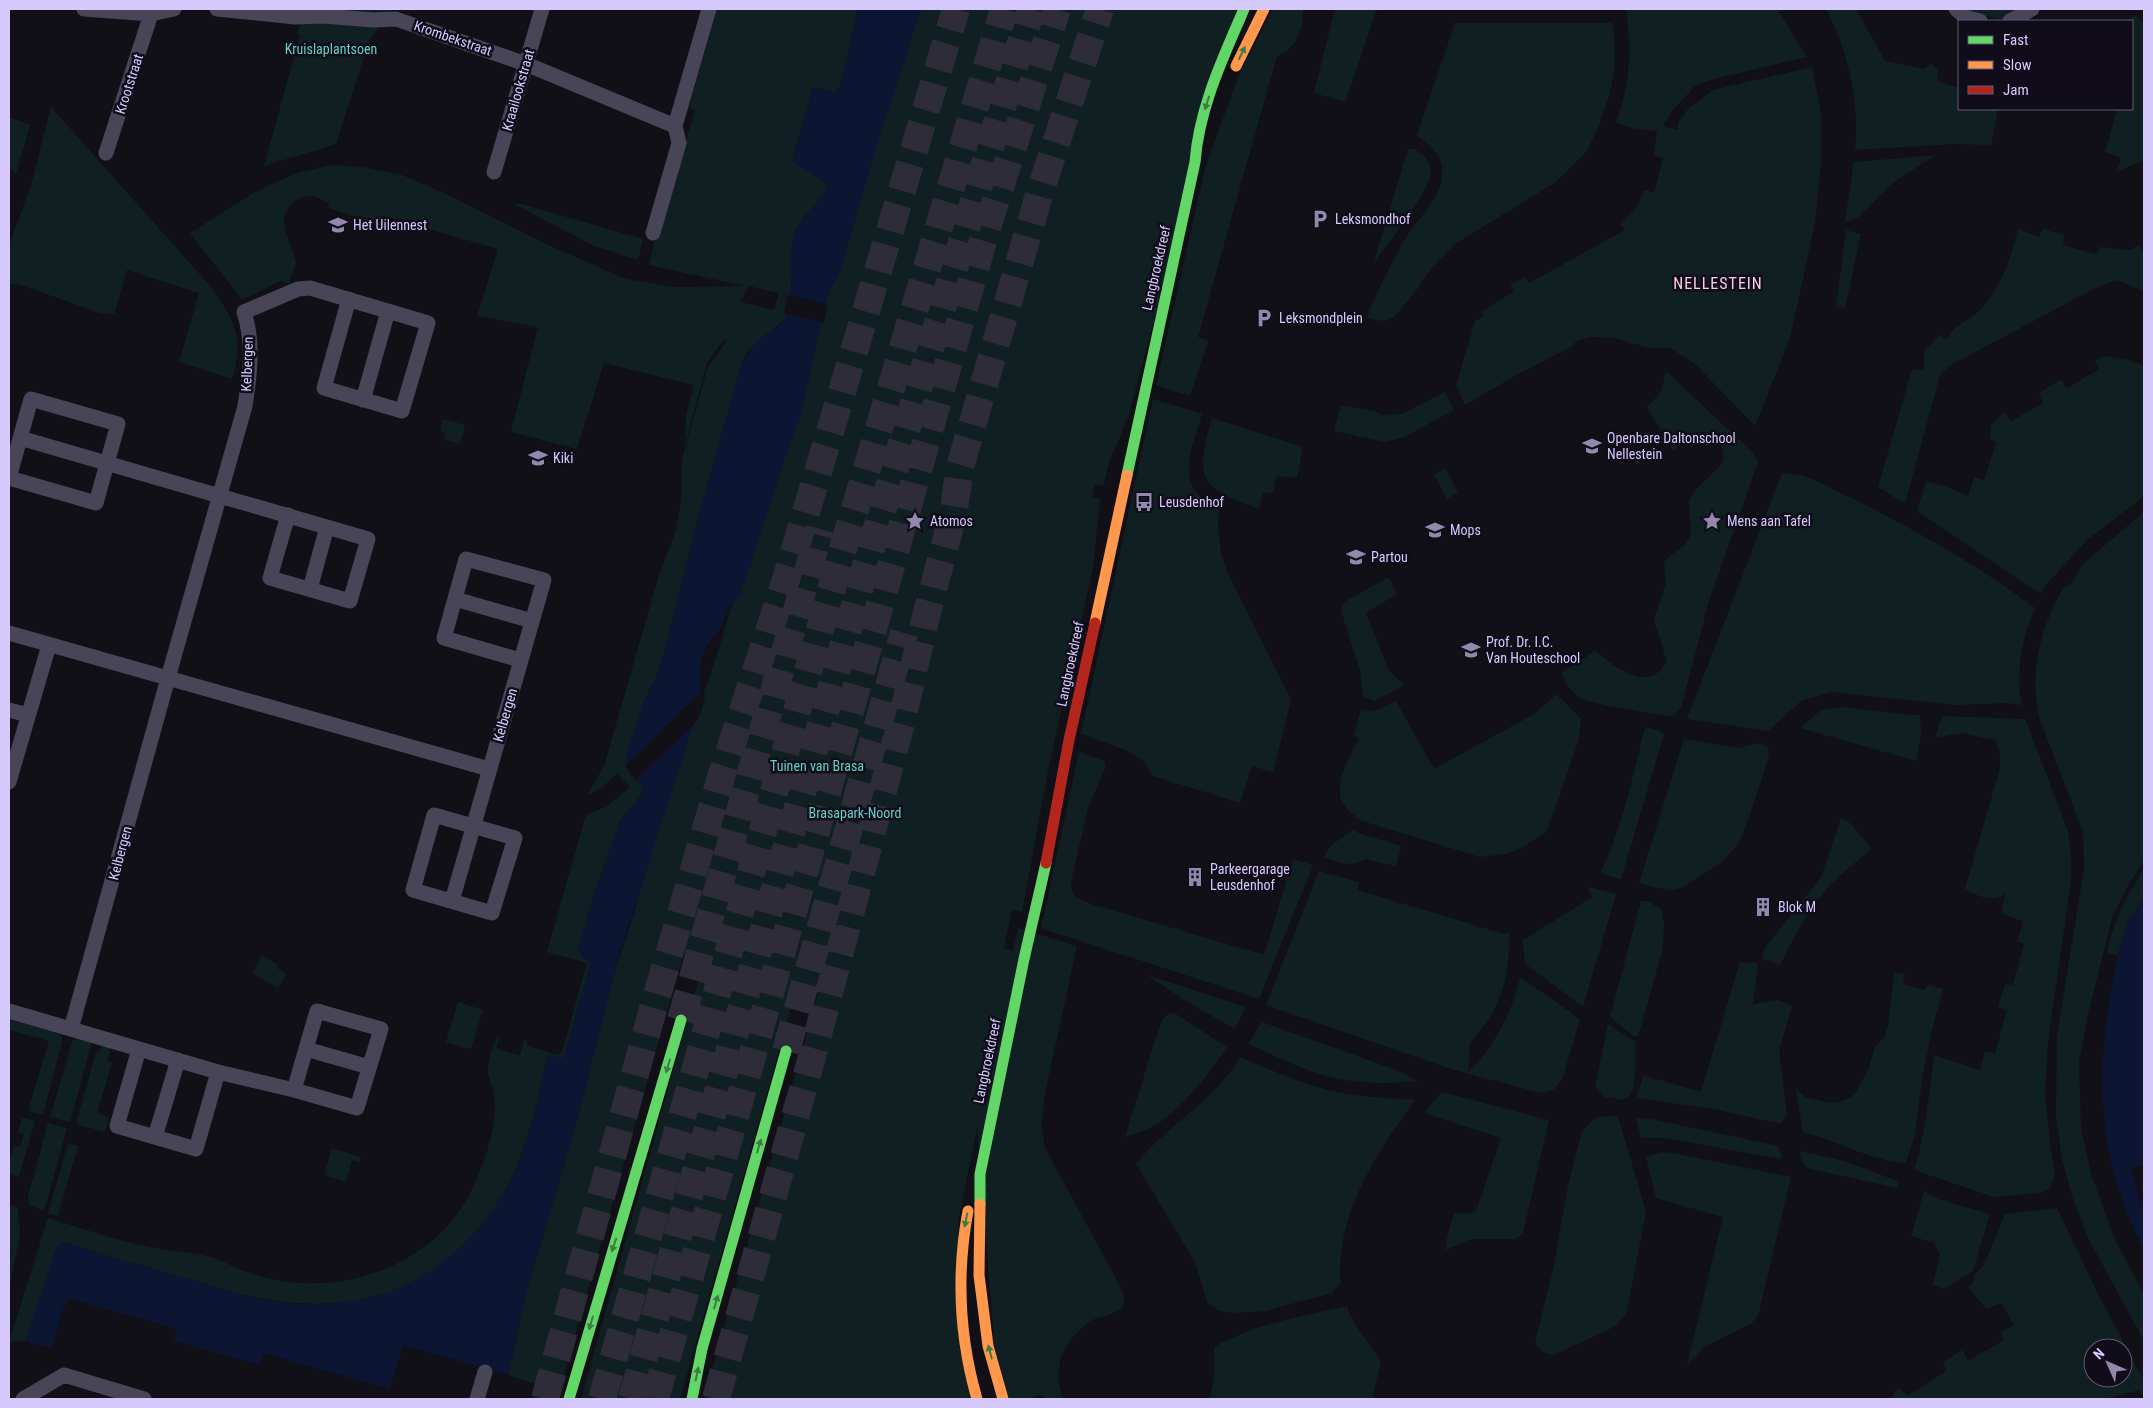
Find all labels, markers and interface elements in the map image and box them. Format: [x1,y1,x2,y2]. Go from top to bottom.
street label: Krombekstraat [412,17,494,59]
legend [1958,20,2133,110]
text: Fast [2003,31,2028,49]
park label: Kruislaplantsoen [285,41,377,57]
one-way arrow [1239,46,1247,60]
street label: Kraailookstraat [499,47,537,133]
street label: Krootstraat [112,52,146,116]
text: Slow [2003,56,2032,74]
text: Jam [2003,81,2029,99]
one-way arrow [1203,95,1210,110]
parking icon: Leksmondhof [1309,208,1331,230]
place label: Leksmondhof [1335,211,1411,227]
school or university icon: Het Uilennest [327,214,349,236]
place label: Het Uilennest [353,217,427,233]
street label: Langbroekdreef [1138,224,1174,312]
district label: NELLESTEIN [1673,274,1763,293]
parking icon: Leksmondplein [1253,307,1275,329]
place label: Leksmondplein [1279,310,1363,326]
street label: Kelbergen [238,336,256,392]
place label: Openbare Daltonschool Nellestein [1607,430,1736,462]
school or university icon: Openbare Daltonschool Nellestein [1581,435,1603,457]
school or university icon: Kiki [527,447,549,469]
place label: Kiki [553,450,573,466]
bus stop icon: Leusdenhof [1133,491,1155,513]
place label: Leusdenhof [1159,494,1224,510]
place icon: Atomos [904,510,926,532]
place icon: Mens aan Tafel [1701,510,1723,532]
place label: Atomos [930,513,973,529]
place label: Mens aan Tafel [1727,513,1811,529]
school or university icon: Mops [1424,519,1446,541]
place label: Mops [1450,522,1481,538]
school or university icon: Partou [1345,546,1367,568]
place label: Partou [1371,549,1408,565]
street label: Langbroekdreef [1053,619,1087,708]
place label: Prof. Dr. I.C. Van Houteschool [1486,634,1580,666]
school or university icon: Prof. Dr. I.C. Van Houteschool [1460,639,1482,661]
street label: Kelbergen [490,686,520,744]
park label: Tuinen van Brasa [770,758,864,774]
park label: Brasapark-Noord [809,805,901,821]
street label: Kelbergen [105,824,135,882]
place label: Parkeergarage Leusdenhof [1210,861,1290,893]
building icon: Parkeergarage Leusdenhof [1184,866,1206,888]
building icon: Blok M [1752,896,1774,918]
place label: Blok M [1778,899,1816,915]
street label: Langbroekdreef [970,1016,1004,1105]
one-way arrow [663,1059,671,1074]
one-way arrow [756,1138,764,1153]
one-way arrow [962,1213,970,1228]
one-way arrow [610,1238,617,1253]
one-way arrow [712,1295,720,1310]
one-way arrow [586,1315,594,1330]
north arrow [2083,1338,2133,1388]
one-way arrow [986,1345,994,1360]
text: N [2090,1345,2107,1362]
one-way arrow [693,1367,701,1382]

